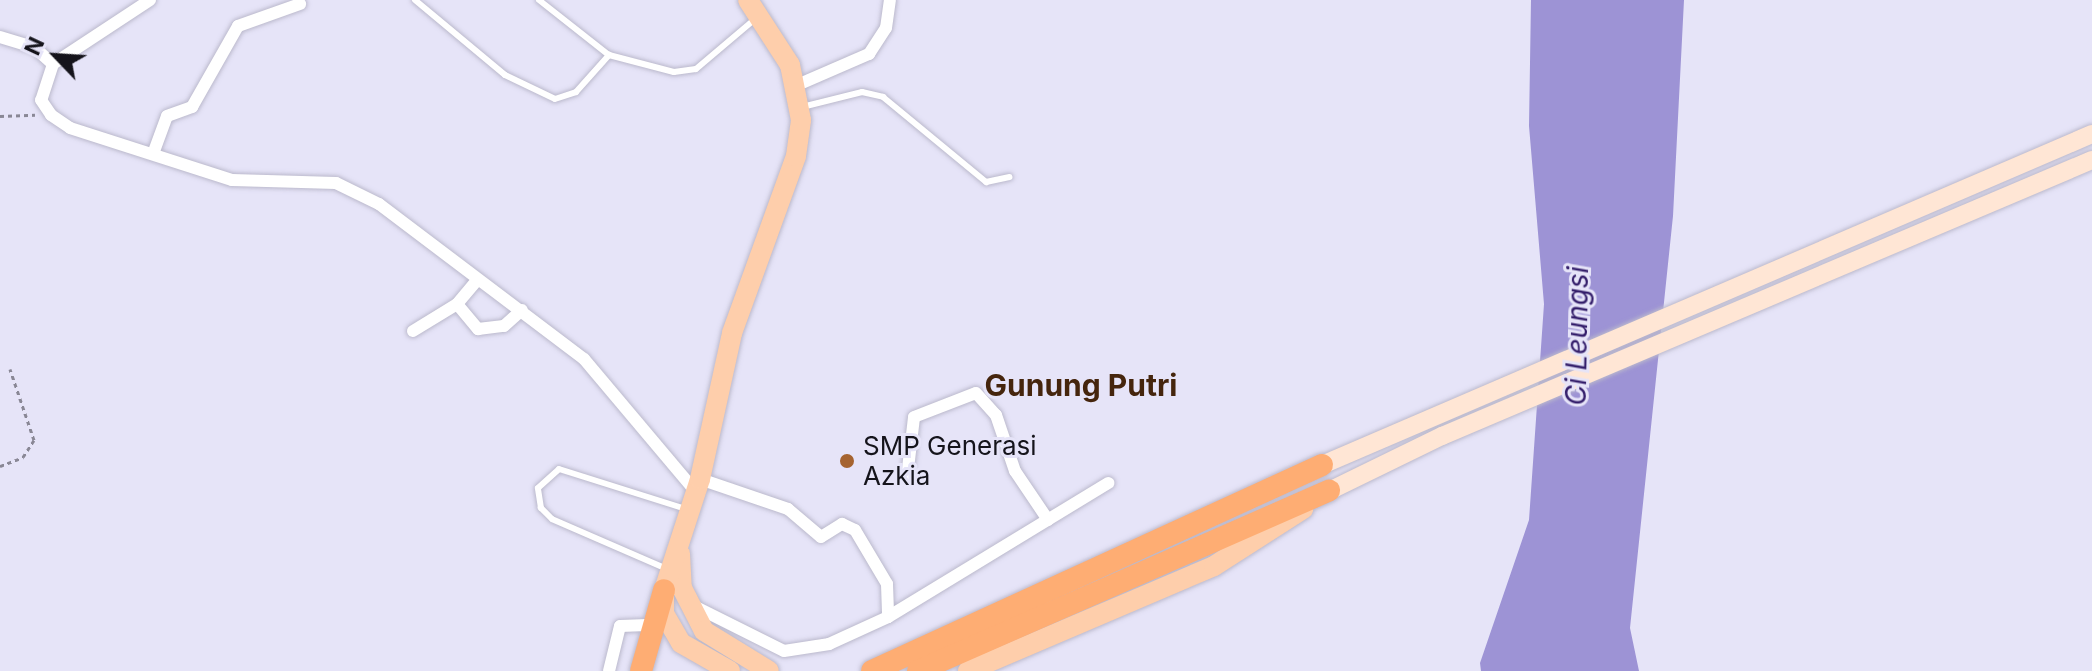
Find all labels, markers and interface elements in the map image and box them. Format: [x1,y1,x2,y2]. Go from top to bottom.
north arrow [16,16,96,96]
text: N [19,33,50,59]
water label: Ci Leungsi [1559,266,1595,406]
district label: Gunung Putri [985,367,1177,403]
place label: SMP Generasi Azkia [863,430,1037,492]
marker: SMP Generasi Azkia [838,452,856,470]

